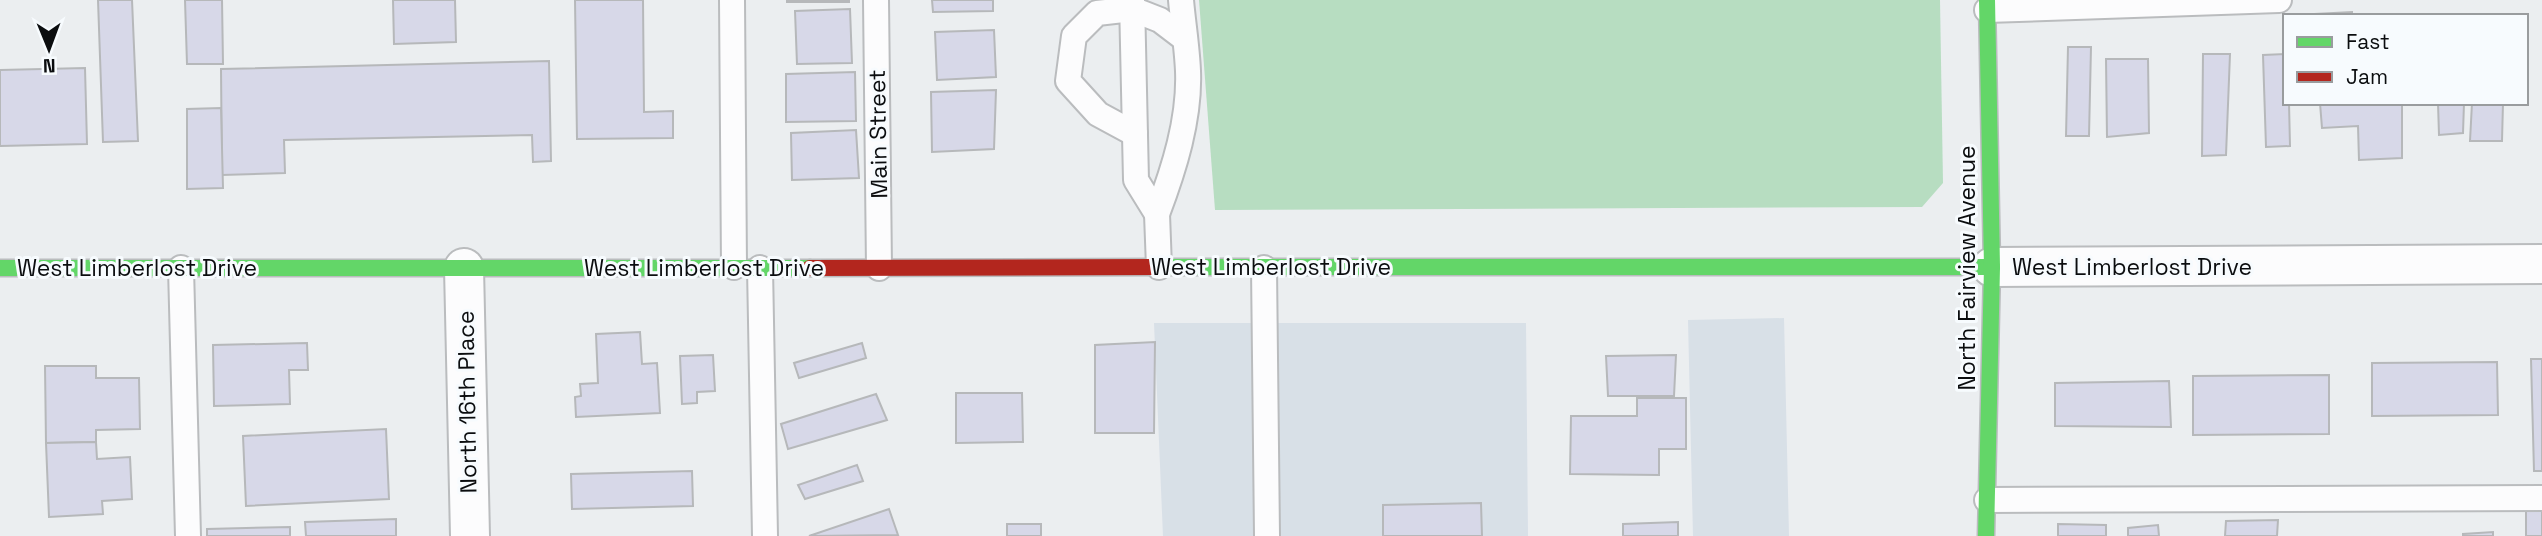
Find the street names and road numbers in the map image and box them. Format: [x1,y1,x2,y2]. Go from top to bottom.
street label: Main Street [862,69,894,199]
street label: North Fairview Avenue [1952,145,1982,391]
street label: West Limberlost Drive [1151,252,1391,282]
street label: West Limberlost Drive [2012,252,2252,282]
street label: West Limberlost Drive [17,253,257,283]
street label: West Limberlost Drive [584,253,824,283]
street label: North 16th Place [450,310,484,494]

